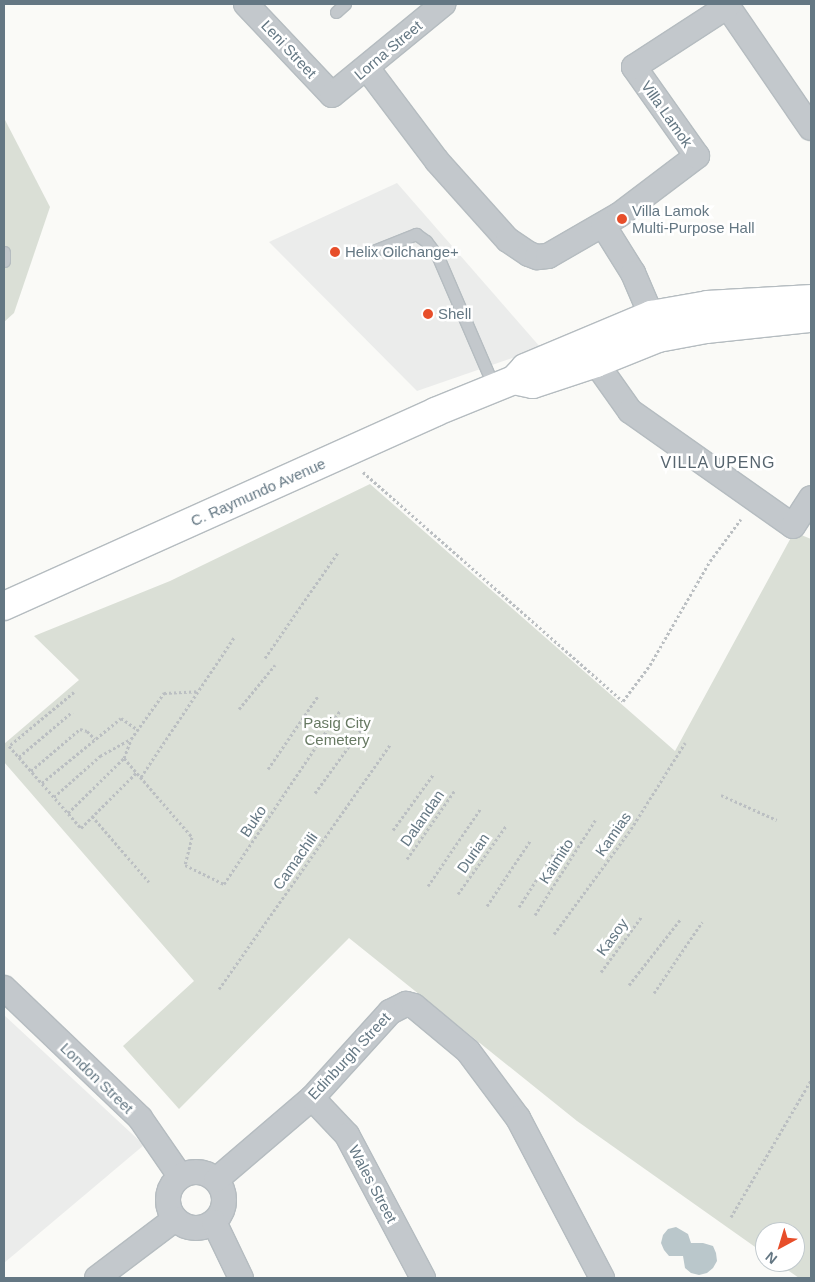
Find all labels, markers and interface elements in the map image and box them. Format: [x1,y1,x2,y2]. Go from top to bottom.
street label: Leni Street [258,16,320,82]
street label: Lorna Street [351,17,425,83]
street label: Villa Lamok [637,77,697,151]
place label: Villa Lamok Multi-Purpose Hall [632,201,755,236]
marker: Villa Lamok Multi-Purpose Hall [616,213,628,225]
place label: Helix Oilchange+ [345,243,459,261]
marker: Helix Oilchange+ [329,246,341,258]
place label: Shell [438,305,471,323]
marker: Shell [422,308,434,320]
district label: VILLA UPENG [659,453,777,473]
street label: C. Raymundo Avenue [187,454,329,530]
park label: Pasig City Cemetery [303,713,371,748]
street label: Dalandan [396,787,448,849]
street label: Buko [236,802,270,840]
street label: Kamias [591,808,635,860]
street label: Camachili [269,829,321,893]
street label: Durian [453,830,493,876]
street label: Kaimito [535,835,577,887]
street label: Kasoy [592,915,632,959]
street label: Edinburgh Street [304,1009,394,1103]
street label: London Street [57,1039,137,1117]
street label: Wales Street [345,1142,401,1226]
north arrow [755,1222,805,1272]
text: N [762,1248,780,1267]

